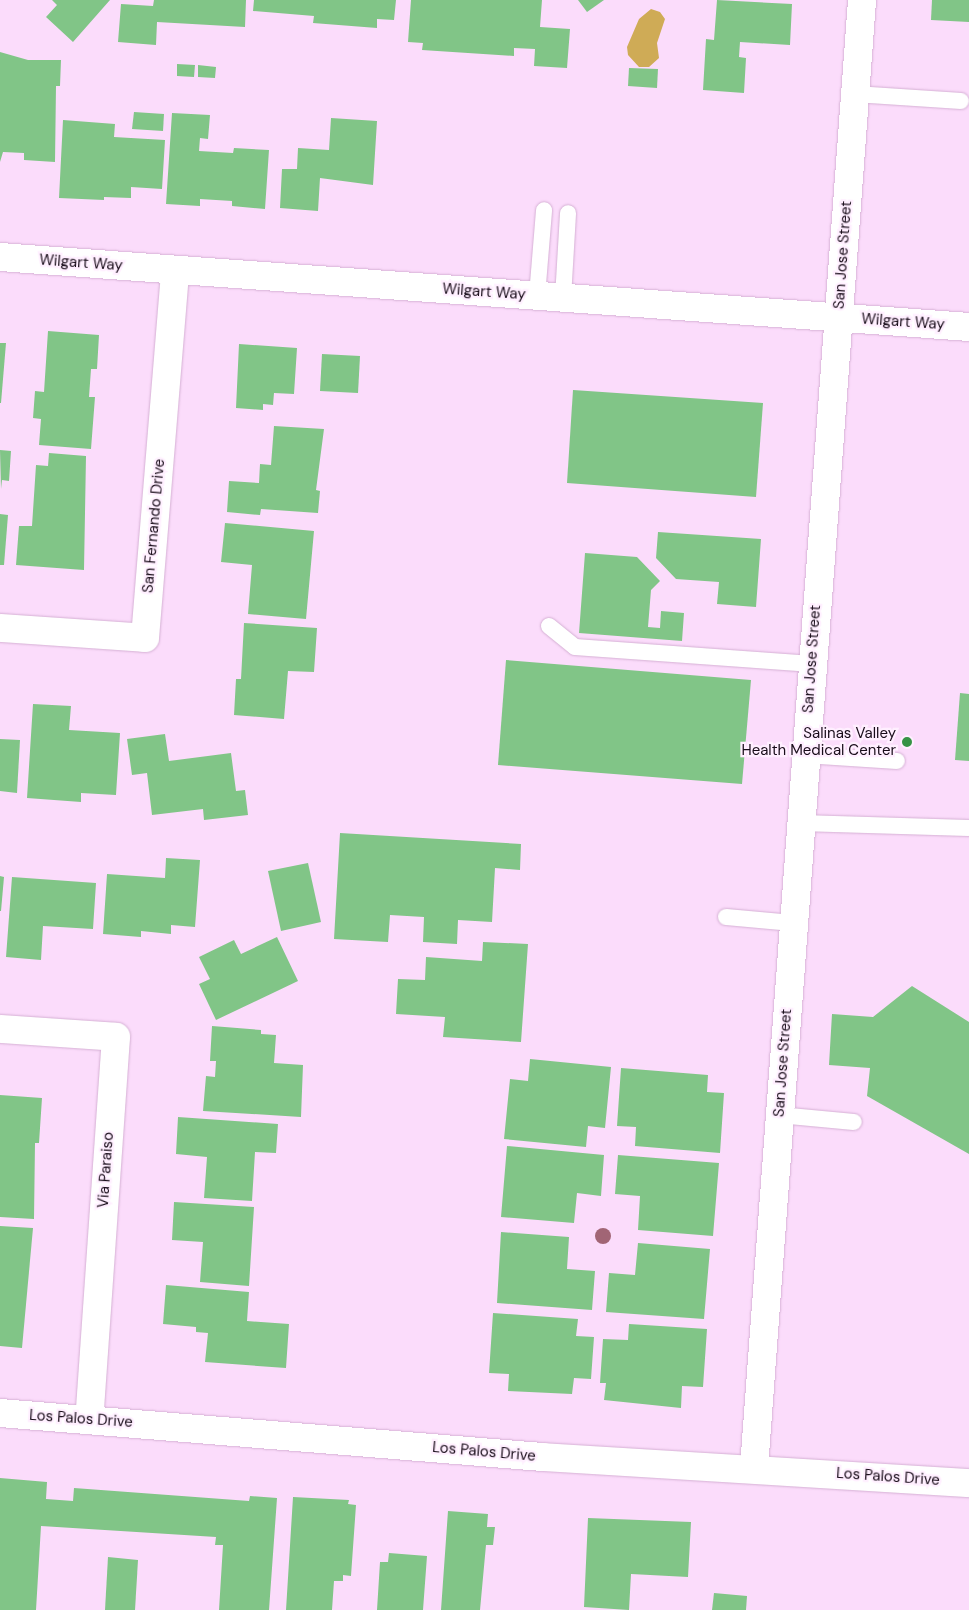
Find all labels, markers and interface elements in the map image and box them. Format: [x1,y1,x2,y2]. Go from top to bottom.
street label: San Jose Street [830,200,856,310]
street label: Wilgart Way [39,251,123,275]
street label: Wilgart Way [442,280,526,304]
street label: Wilgart Way [861,310,945,334]
street label: San Fernando Drive [139,458,169,594]
street label: San Jose Street [799,604,825,714]
place label: Salinas Valley Health Medical Center [741,724,896,759]
marker: Salinas Valley Health Medical Center [900,735,914,749]
street label: San Jose Street [770,1008,796,1118]
street label: Via Paraiso [94,1131,118,1209]
street label: Los Palos Drive [29,1406,133,1432]
street label: Los Palos Drive [432,1439,536,1465]
street label: Los Palos Drive [836,1464,940,1490]

